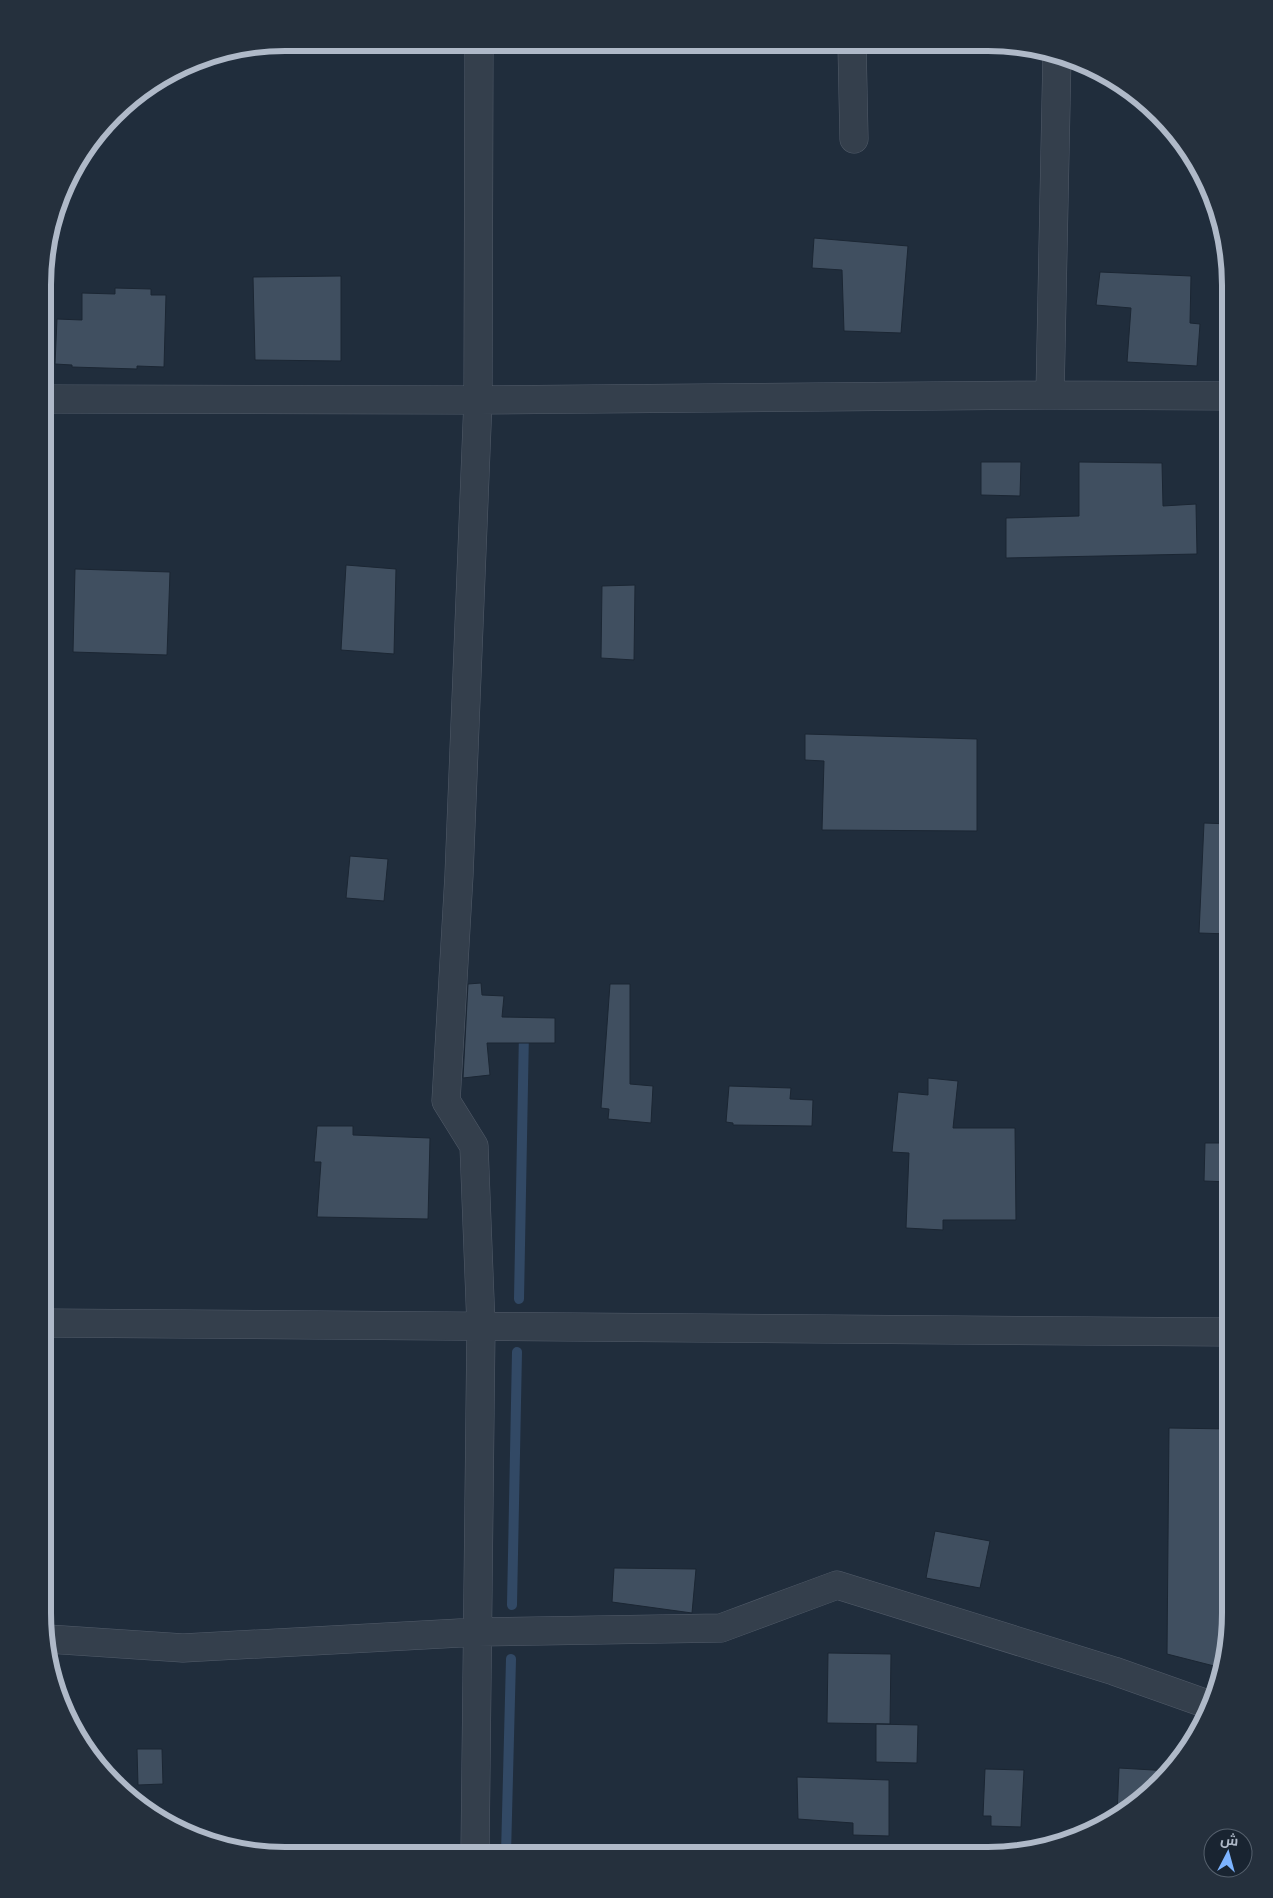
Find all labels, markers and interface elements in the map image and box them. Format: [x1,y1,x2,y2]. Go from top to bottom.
north arrow [1203,1828,1253,1878]
text: ش [1219,1829,1239,1850]

